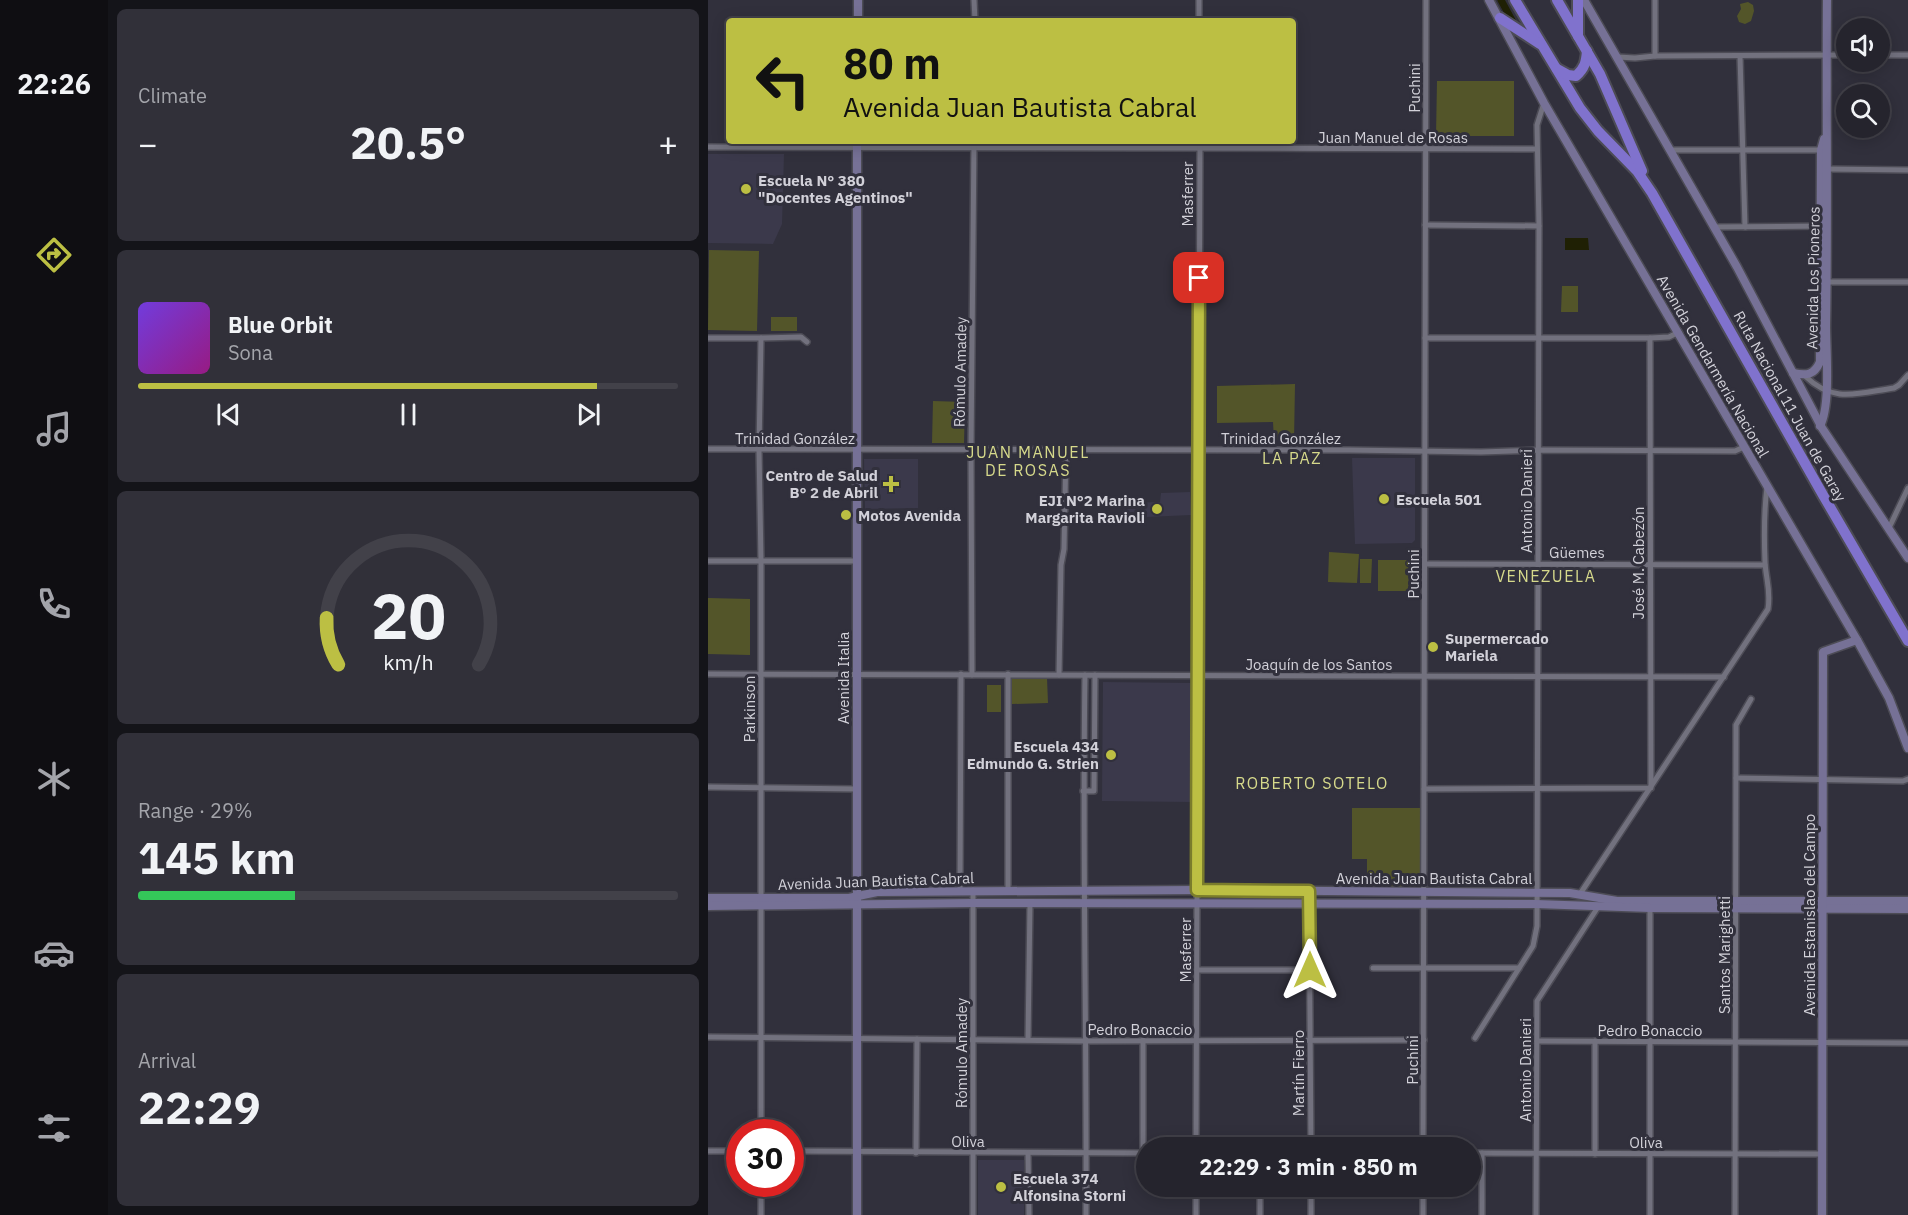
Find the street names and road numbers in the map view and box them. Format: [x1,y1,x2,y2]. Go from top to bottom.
street label: Puchini [1405,63,1424,113]
street label: Juan Manuel de Rosas [1318,128,1468,147]
street label: Masferrer [1178,161,1197,227]
street label: Avenida Los Pioneros [1802,206,1824,350]
street label: Avenida Gendarmería Nacional [1653,271,1773,461]
street label: Ruta Nacional 11 Juan de Garay [1730,307,1851,505]
street label: Rómulo Amadey [950,316,970,427]
street label: Trinidad González [735,429,855,448]
street label: Trinidad González [1221,429,1341,448]
street label: Antonio Danieri [1517,449,1536,553]
street label: José M. Cabezón [1629,507,1648,619]
street label: Güemes [1549,543,1605,562]
street label: Puchini [1404,549,1423,599]
street label: Avenida Italia [834,632,853,724]
street label: Joaquín de los Santos [1245,655,1393,674]
street label: Parkinson [740,676,759,742]
street label: Avenida Estanislao del Campo [1800,814,1819,1016]
street label: Avenida Juan Bautista Cabral [777,868,975,894]
street label: Avenida Juan Bautista Cabral [1336,869,1532,888]
street label: Santos Marighetti [1715,896,1734,1014]
street label: Masferrer [1176,917,1195,983]
street label: Rómulo Amadey [952,997,971,1108]
street label: Antonio Danieri [1516,1018,1535,1122]
street label: Pedro Bonaccio [1088,1020,1192,1039]
street label: Pedro Bonaccio [1598,1021,1702,1040]
street label: Martín Fierro [1289,1030,1308,1116]
street label: Puchini [1403,1035,1422,1085]
street label: Oliva [951,1132,985,1151]
street label: Oliva [1629,1133,1663,1152]

